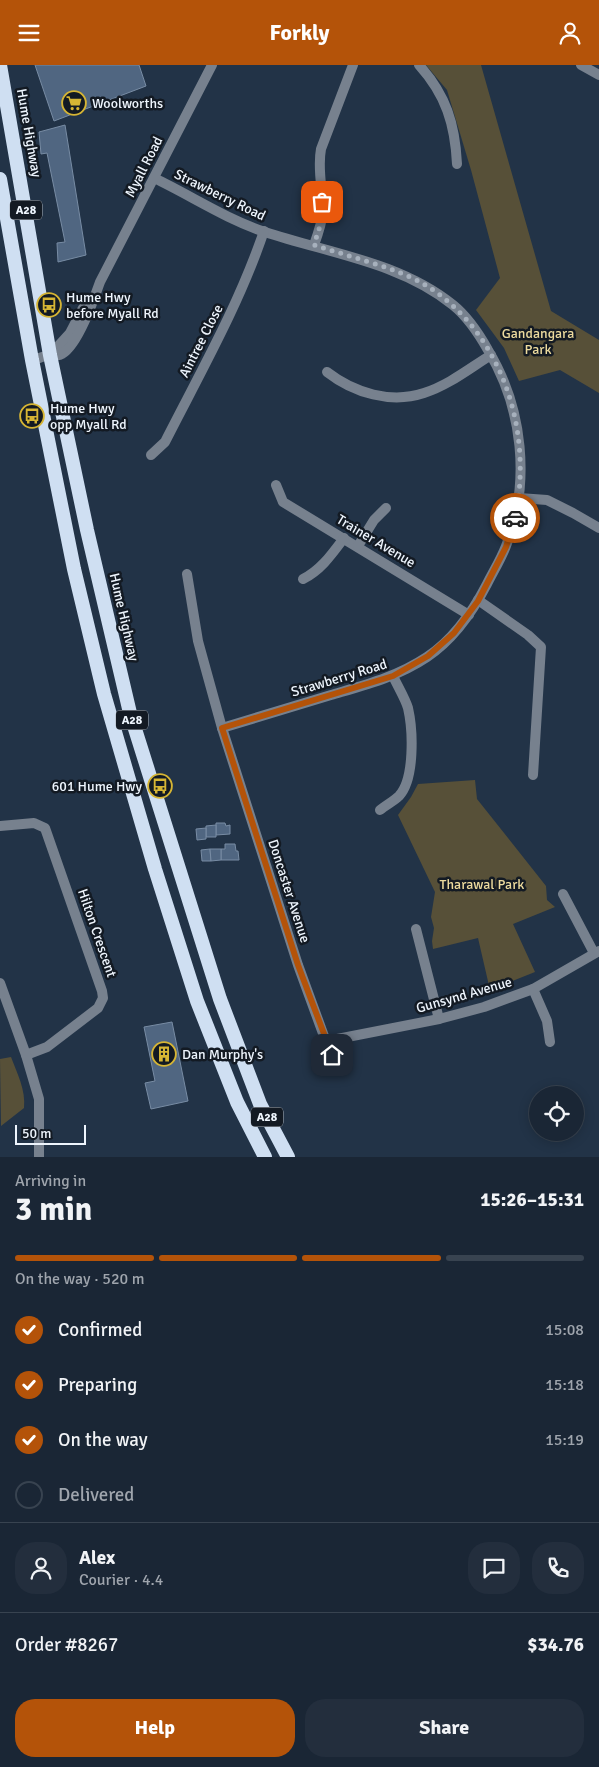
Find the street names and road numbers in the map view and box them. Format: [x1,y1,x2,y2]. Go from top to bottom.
street label: Hume Highway [13,87,45,179]
street label: Myall Road [121,134,167,200]
street label: Strawberry Road [172,166,268,224]
road number: A28 [10,201,42,219]
street label: Aintree Close [175,302,227,380]
street label: Trainer Avenue [334,511,418,571]
street label: Hume Highway [106,571,142,663]
street label: Strawberry Road [289,655,389,701]
road number: A28 [116,711,148,729]
street label: Doncaster Avenue [264,837,314,945]
street label: Hilton Crescent [74,887,120,980]
street label: Gunsynd Avenue [414,973,514,1017]
road number: A28 [251,1107,283,1127]

